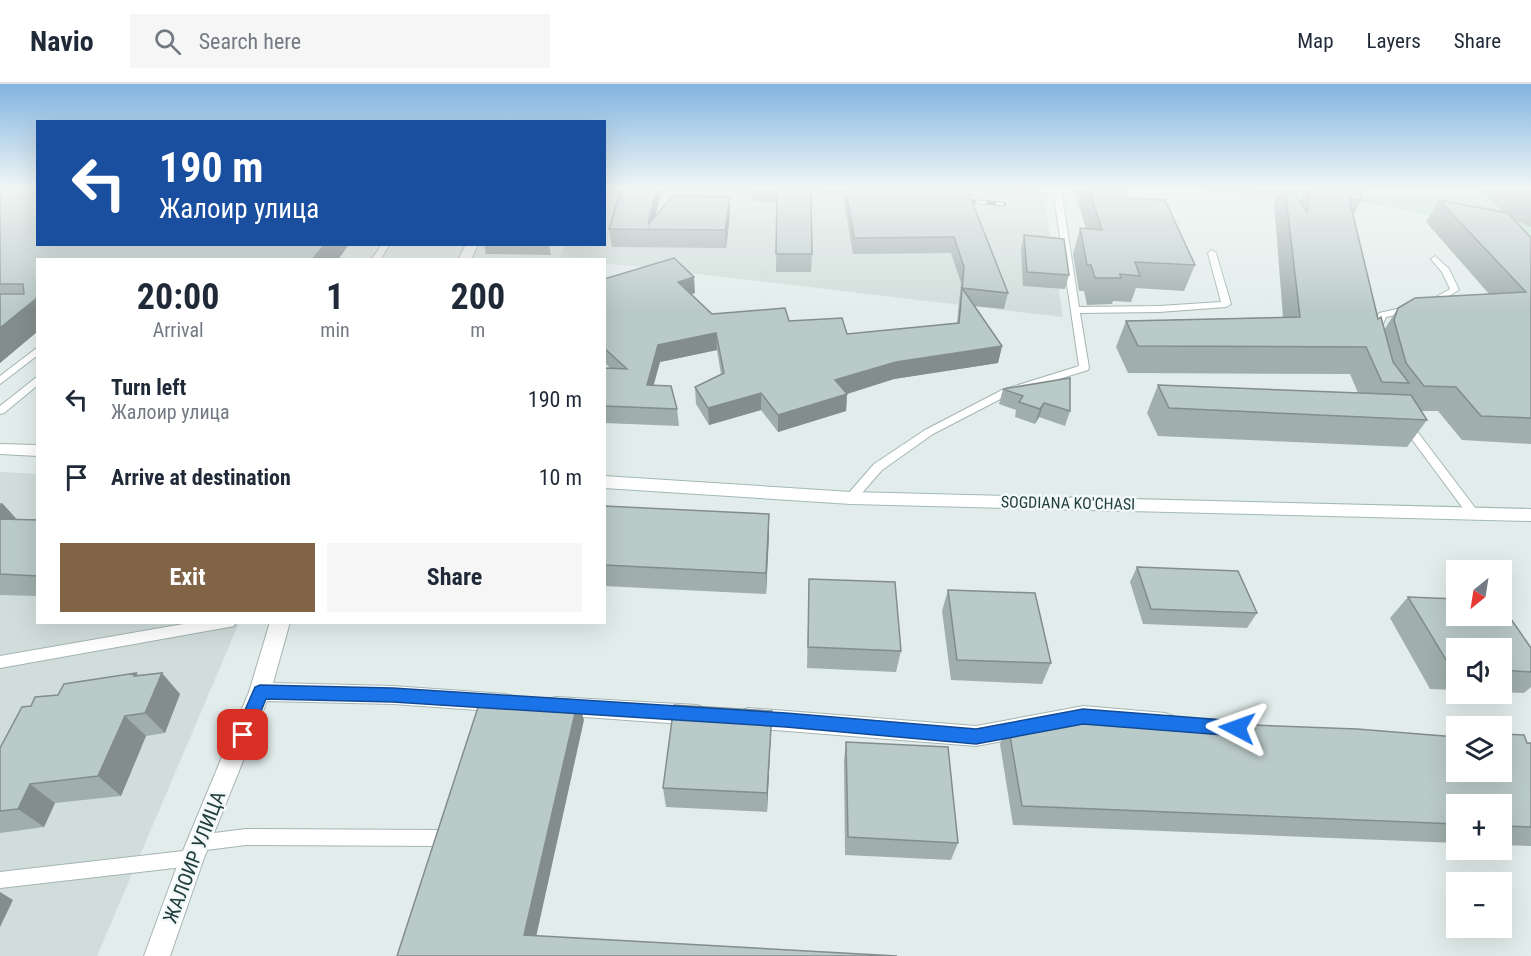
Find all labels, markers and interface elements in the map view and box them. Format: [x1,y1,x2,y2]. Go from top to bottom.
search box [130,14,550,68]
text: Navio [30,25,94,58]
icon: search [151,25,184,58]
text: Search here [199,29,301,54]
text: Map [1297,29,1334,53]
text: Layers [1367,29,1421,53]
text: Share [1454,29,1501,53]
text: 190 m [159,143,264,192]
icon: left [60,144,138,222]
text: Жалоир улица [159,193,319,225]
text: 20:00 [137,276,219,318]
text: 1 [326,276,344,318]
text: 200 [451,276,505,318]
text: Arrival [153,318,204,342]
text: min [320,318,350,342]
text: m [470,318,485,342]
text: Turn left [111,375,186,400]
icon: left [60,383,93,416]
text: 190 m [528,387,582,412]
text: Жалоир улица [111,400,230,424]
icon: arrive [60,461,93,494]
text: Arrive at destination [111,465,291,490]
text: 10 m [539,465,582,490]
street label: SOGDIANA KO'CHASI [1001,492,1135,514]
button: Exit [60,543,315,612]
button: Share [327,543,582,612]
north arrow [1446,560,1512,626]
map controls [1446,560,1512,938]
button: sound [1446,638,1512,704]
position arrow [1205,696,1269,760]
pin [217,709,268,760]
button: layers [1446,716,1512,782]
icon: arrive [226,718,259,751]
street label: ЖАЛОИР УЛИЦА [158,787,230,926]
button: + [1446,794,1512,860]
button: − [1446,872,1512,938]

